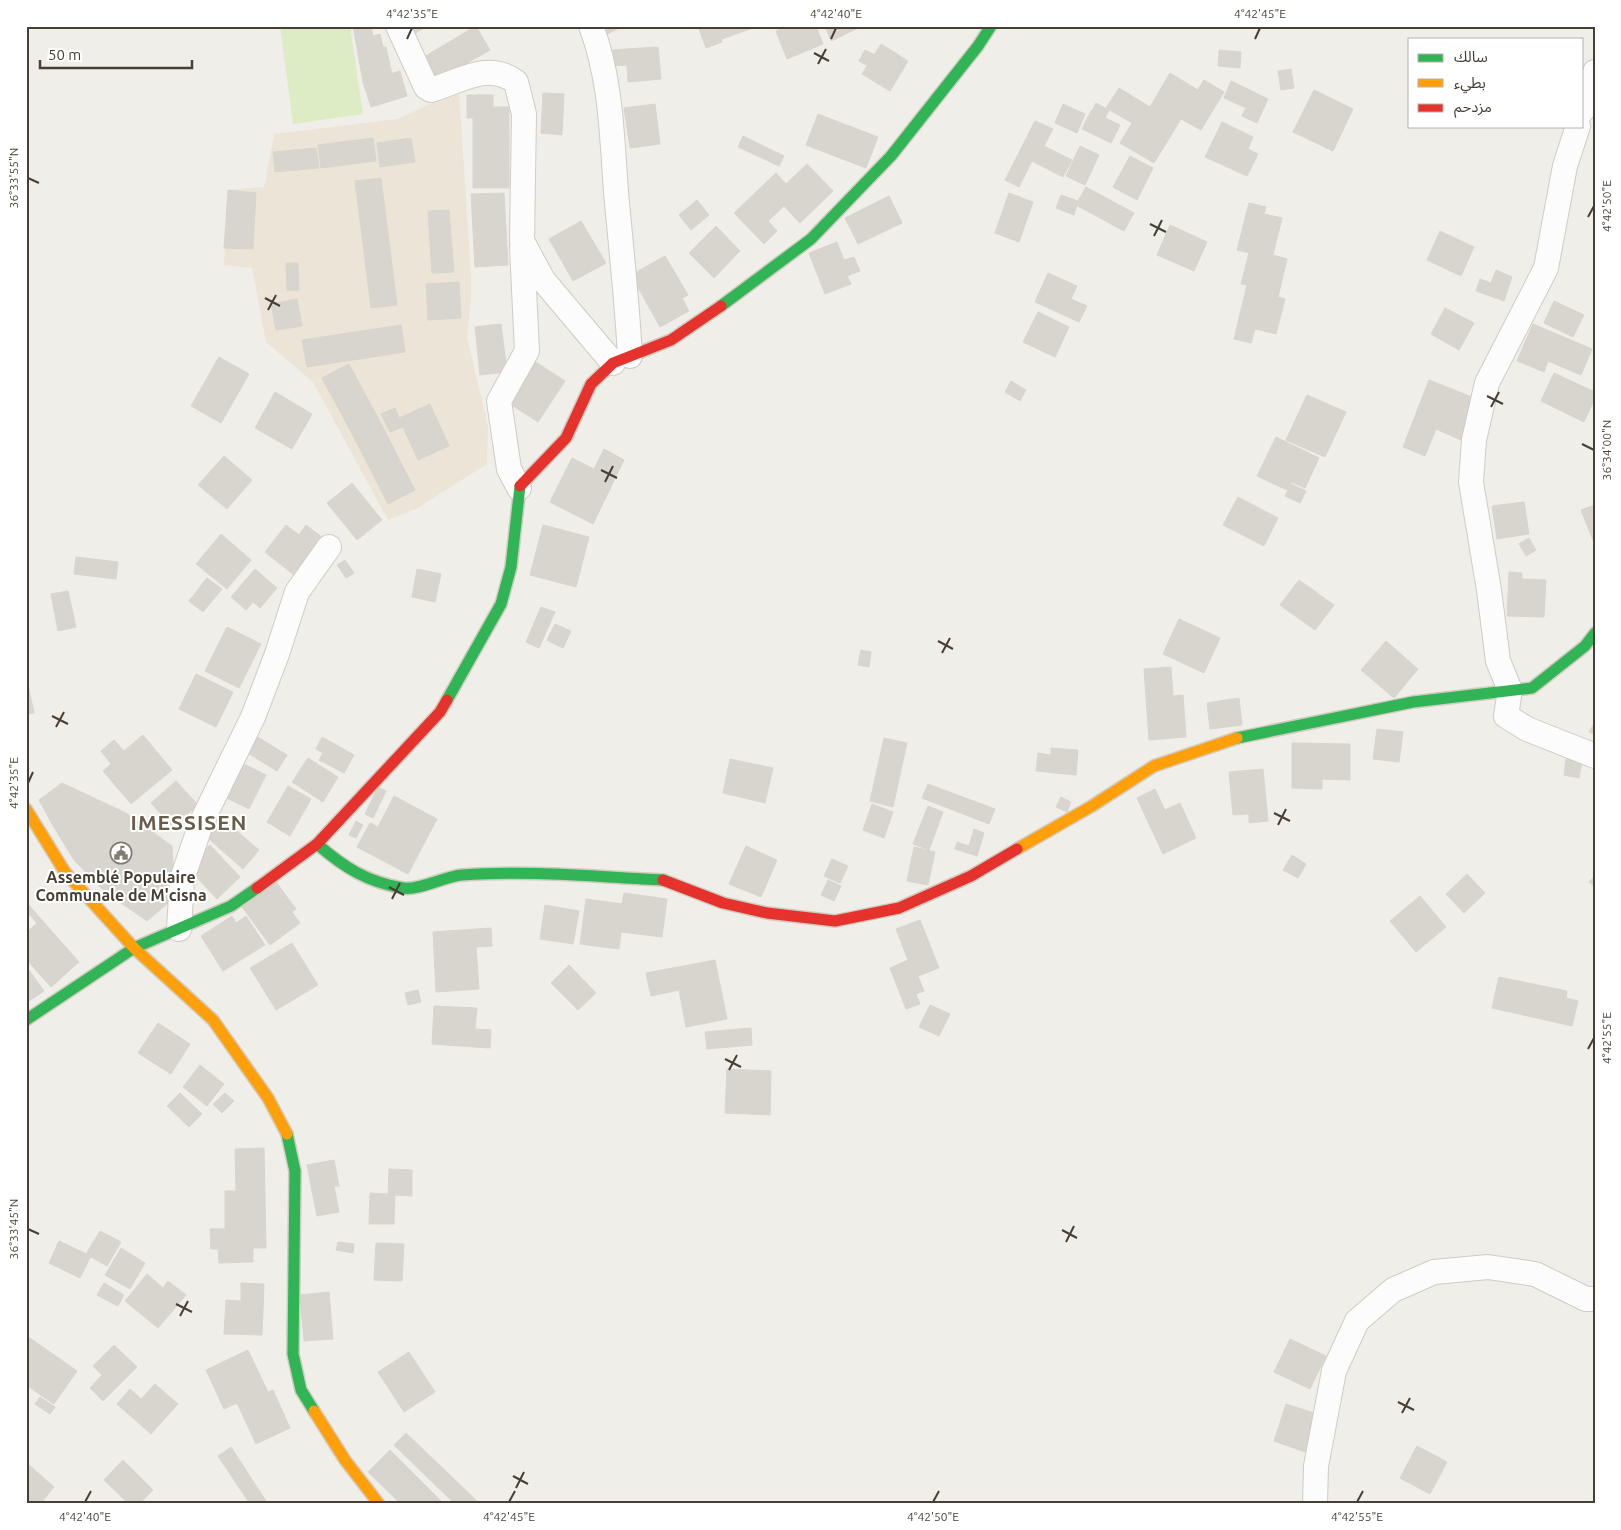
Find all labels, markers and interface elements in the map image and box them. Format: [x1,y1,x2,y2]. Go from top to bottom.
text: 4°42'35"E [386,7,438,20]
text: 4°42'40"E [810,7,862,20]
text: 4°42'45"E [1234,7,1286,20]
scale bar [40,38,192,70]
legend [1408,38,1584,128]
text: 50 m [48,46,81,63]
text: سالك [1454,48,1488,65]
text: بطيء [1454,74,1486,94]
text: مزدحم [1454,98,1492,118]
text: 36°33'55"N [7,148,20,208]
text: 4°42'50"E [1600,180,1613,232]
text: 36°34'00"N [1600,420,1613,480]
text: 4°42'35"E [7,757,20,809]
district label: IMESSISEN [131,810,247,834]
public building icon: Assemblé Populaire Communale de M'cisna [109,841,133,865]
place label: Assemblé Populaire Communale de M'cisna [35,868,207,904]
text: 4°42'55"E [1600,1012,1613,1064]
text: 36°33'45"N [7,1199,20,1259]
text: 4°42'40"E [59,1510,111,1523]
text: 4°42'45"E [483,1510,535,1523]
text: 4°42'50"E [907,1510,959,1523]
text: 4°42'55"E [1331,1510,1383,1523]

